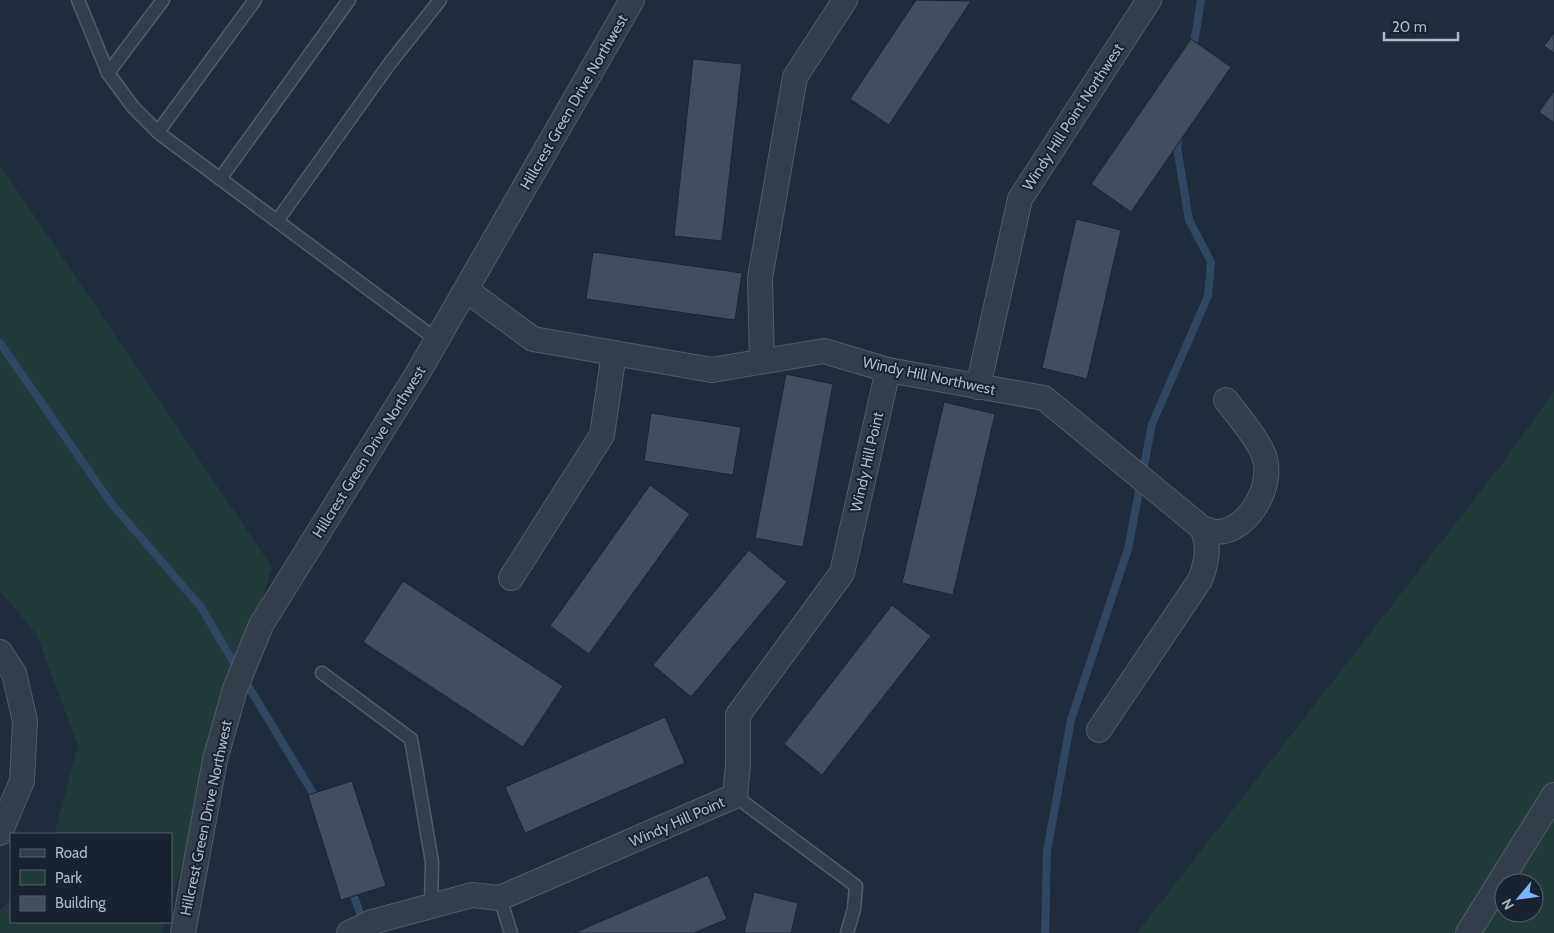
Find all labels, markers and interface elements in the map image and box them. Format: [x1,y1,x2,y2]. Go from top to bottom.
scale bar [1384,10,1458,42]
street label: Hillcrest Green Drive Northwest [516,11,632,193]
text: 20 m [1392,18,1427,36]
street label: Windy Hill Point Northwest [1019,40,1127,194]
street label: Windy Hill Northwest [861,353,997,399]
street label: Hillcrest Green Drive Northwest [309,363,429,541]
street label: Windy Hill Point [847,410,887,514]
street label: Hillcrest Green Drive Northwest [176,719,236,917]
street label: Windy Hill Point [627,793,727,851]
legend [10,833,172,923]
text: Road [55,844,88,862]
text: Park [55,869,82,887]
north arrow [1494,873,1544,923]
text: Building [55,894,106,912]
text: N [1497,896,1518,913]

